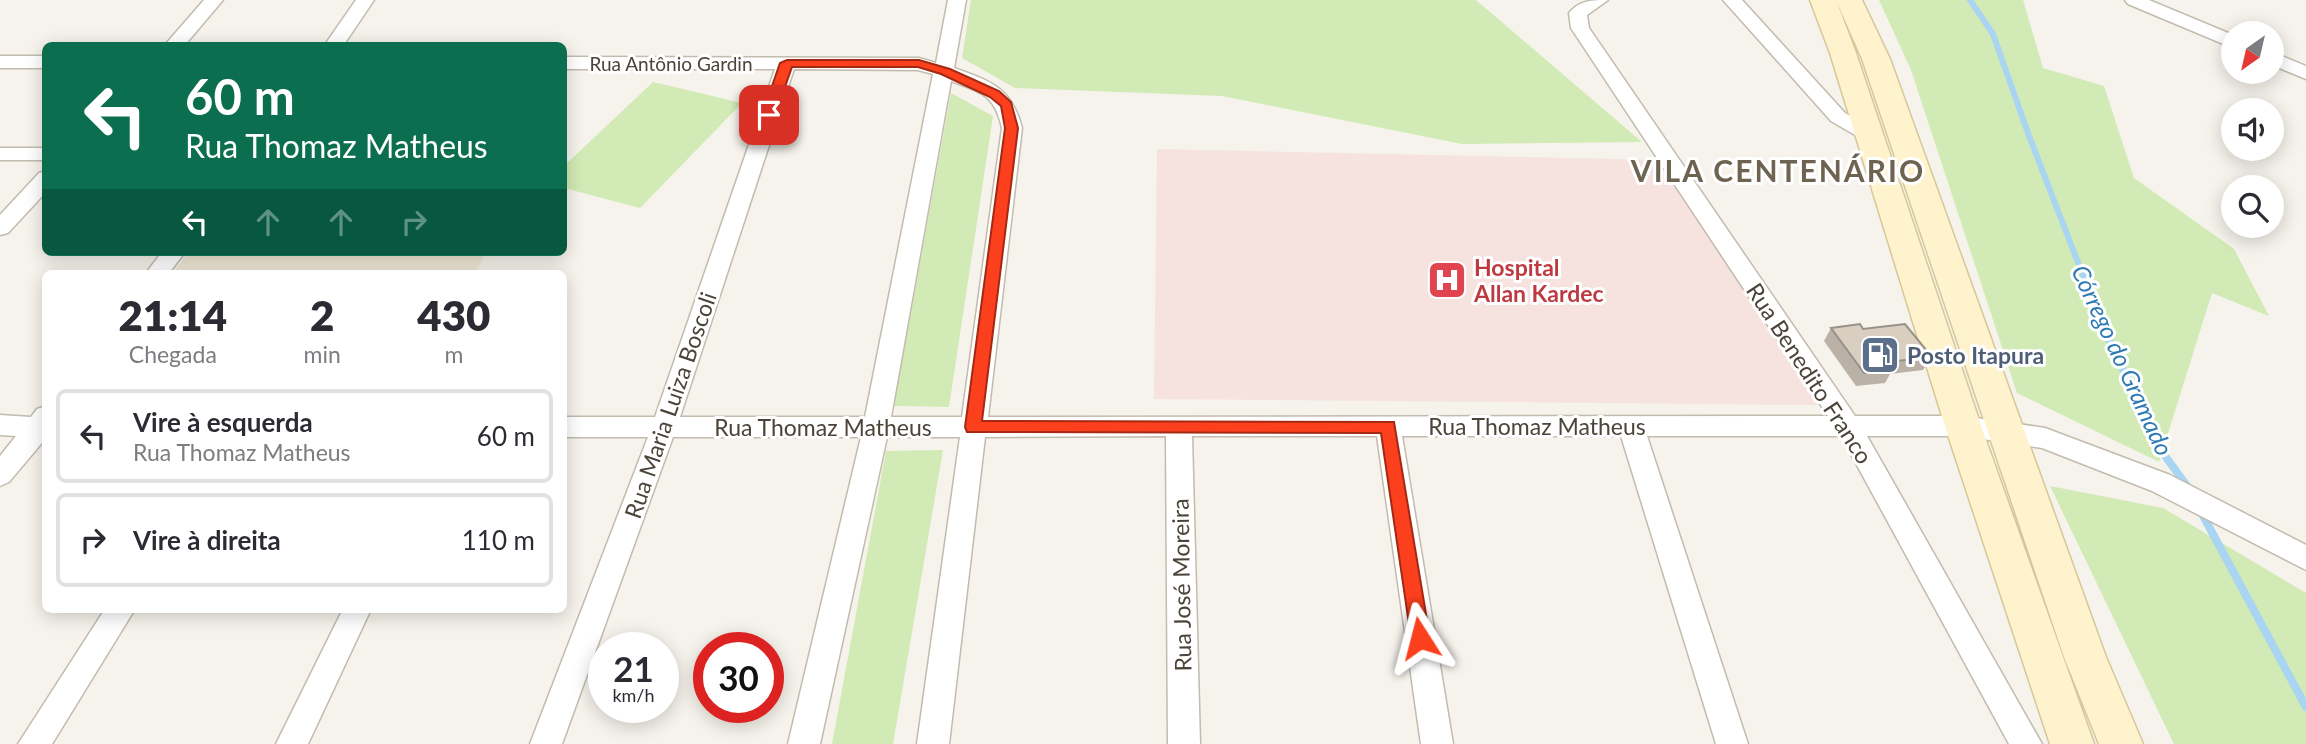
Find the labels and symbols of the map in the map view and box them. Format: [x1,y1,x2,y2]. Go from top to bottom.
north arrow [2221,21,2284,84]
street label: Rua Antônio Gardin [589,52,753,75]
pin [739,85,799,145]
district label: VILA CENTENÁRIO [1630,152,1925,188]
place label: Hospital Allan Kardec [1473,253,1604,307]
hospital icon: Hospital Allan Kardec [1426,259,1468,301]
water label: Córrego do Gramado [2066,260,2180,460]
street label: Rua Benedito Franco [1741,277,1879,469]
street label: Rua Maria Luiza Boscoli [618,288,722,522]
fuel station icon: Posto Itapura [1859,334,1901,376]
place label: Posto Itapura [1907,341,2044,369]
street label: Rua Thomaz Matheus [1428,412,1646,440]
street label: Rua Thomaz Matheus [714,413,932,441]
street label: Rua José Moreira [1165,498,1197,672]
position arrow [1383,601,1457,675]
speed limit sign: 30 [693,632,784,723]

